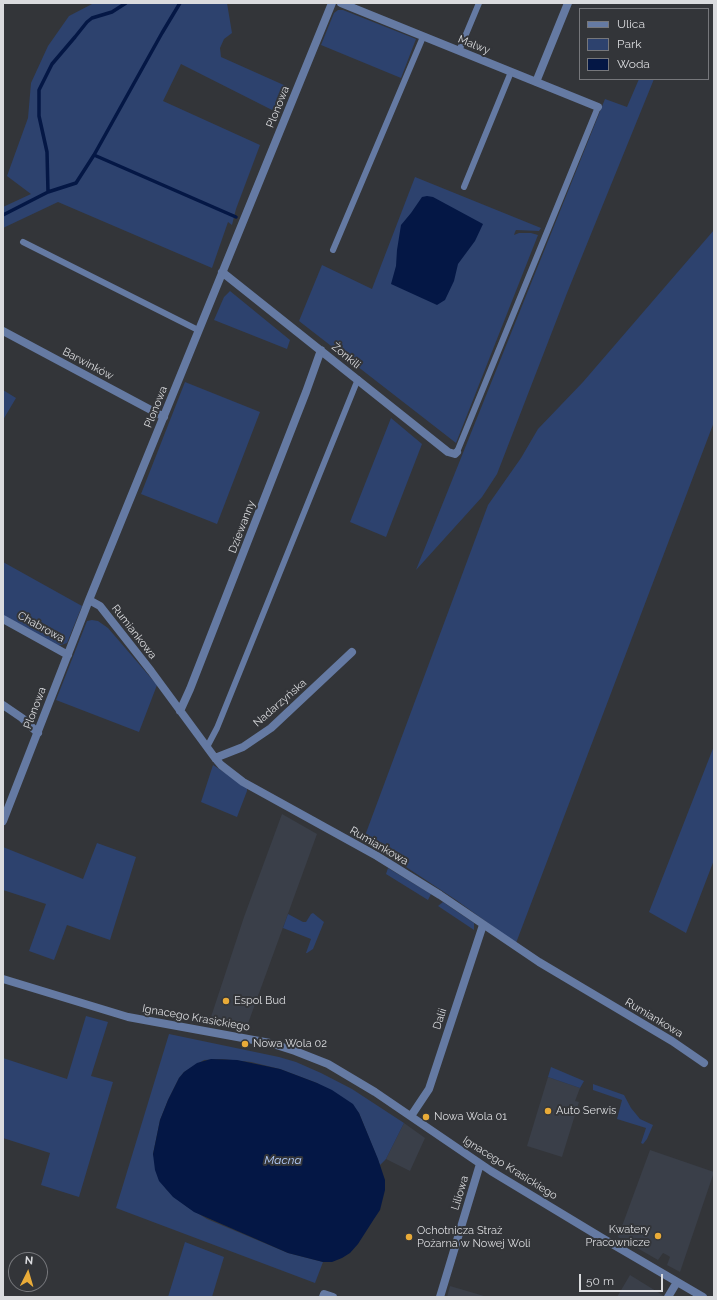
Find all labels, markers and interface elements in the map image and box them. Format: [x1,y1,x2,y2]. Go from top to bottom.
legend [579,8,709,80]
text: Ulica [617,17,645,31]
street label: Malwy [456,33,492,57]
text: Park [617,37,642,51]
text: Woda [617,57,650,71]
street label: Plonowa [264,84,292,130]
street label: Żonkili [329,340,363,372]
street label: Barwinków [60,345,116,383]
street label: Plonowa [142,384,170,430]
street label: Dziewanny [226,499,258,555]
street label: Rumiankowa [109,602,159,662]
street label: Chabrowa [15,609,67,645]
street label: Nadarzyńska [251,676,309,730]
street label: Plonowa [21,685,49,731]
street label: Rumiankowa [347,824,411,868]
place label: Espol Bud [234,994,286,1008]
marker: Espol Bud [221,996,231,1006]
street label: Rumiankowa [623,996,685,1040]
street label: Ignacego Krasickiego [141,1002,251,1034]
street label: Dalii [430,1007,450,1031]
place label: Nowa Wola 02 [253,1037,327,1051]
marker: Nowa Wola 02 [240,1039,250,1049]
place label: Auto Serwis [556,1104,616,1118]
marker: Auto Serwis [543,1106,553,1116]
place label: Nowa Wola 01 [434,1110,507,1124]
marker: Nowa Wola 01 [421,1112,431,1122]
street label: Ignacego Krasickiego [460,1133,560,1203]
water label: Macna [264,1153,302,1167]
street label: Liliowa [449,1174,471,1212]
place label: Kwatery Pracownicze [585,1223,650,1249]
place label: Ochotnicza Straż Pożarna w Nowej Woli [417,1224,530,1250]
marker: Kwatery Pracownicze [653,1231,663,1241]
marker: Ochotnicza Straż Pożarna w Nowej Woli [404,1232,414,1242]
north arrow [8,1252,48,1292]
text: N [24,1254,34,1267]
scale bar [581,1266,665,1292]
text: 50 m [586,1274,614,1288]

